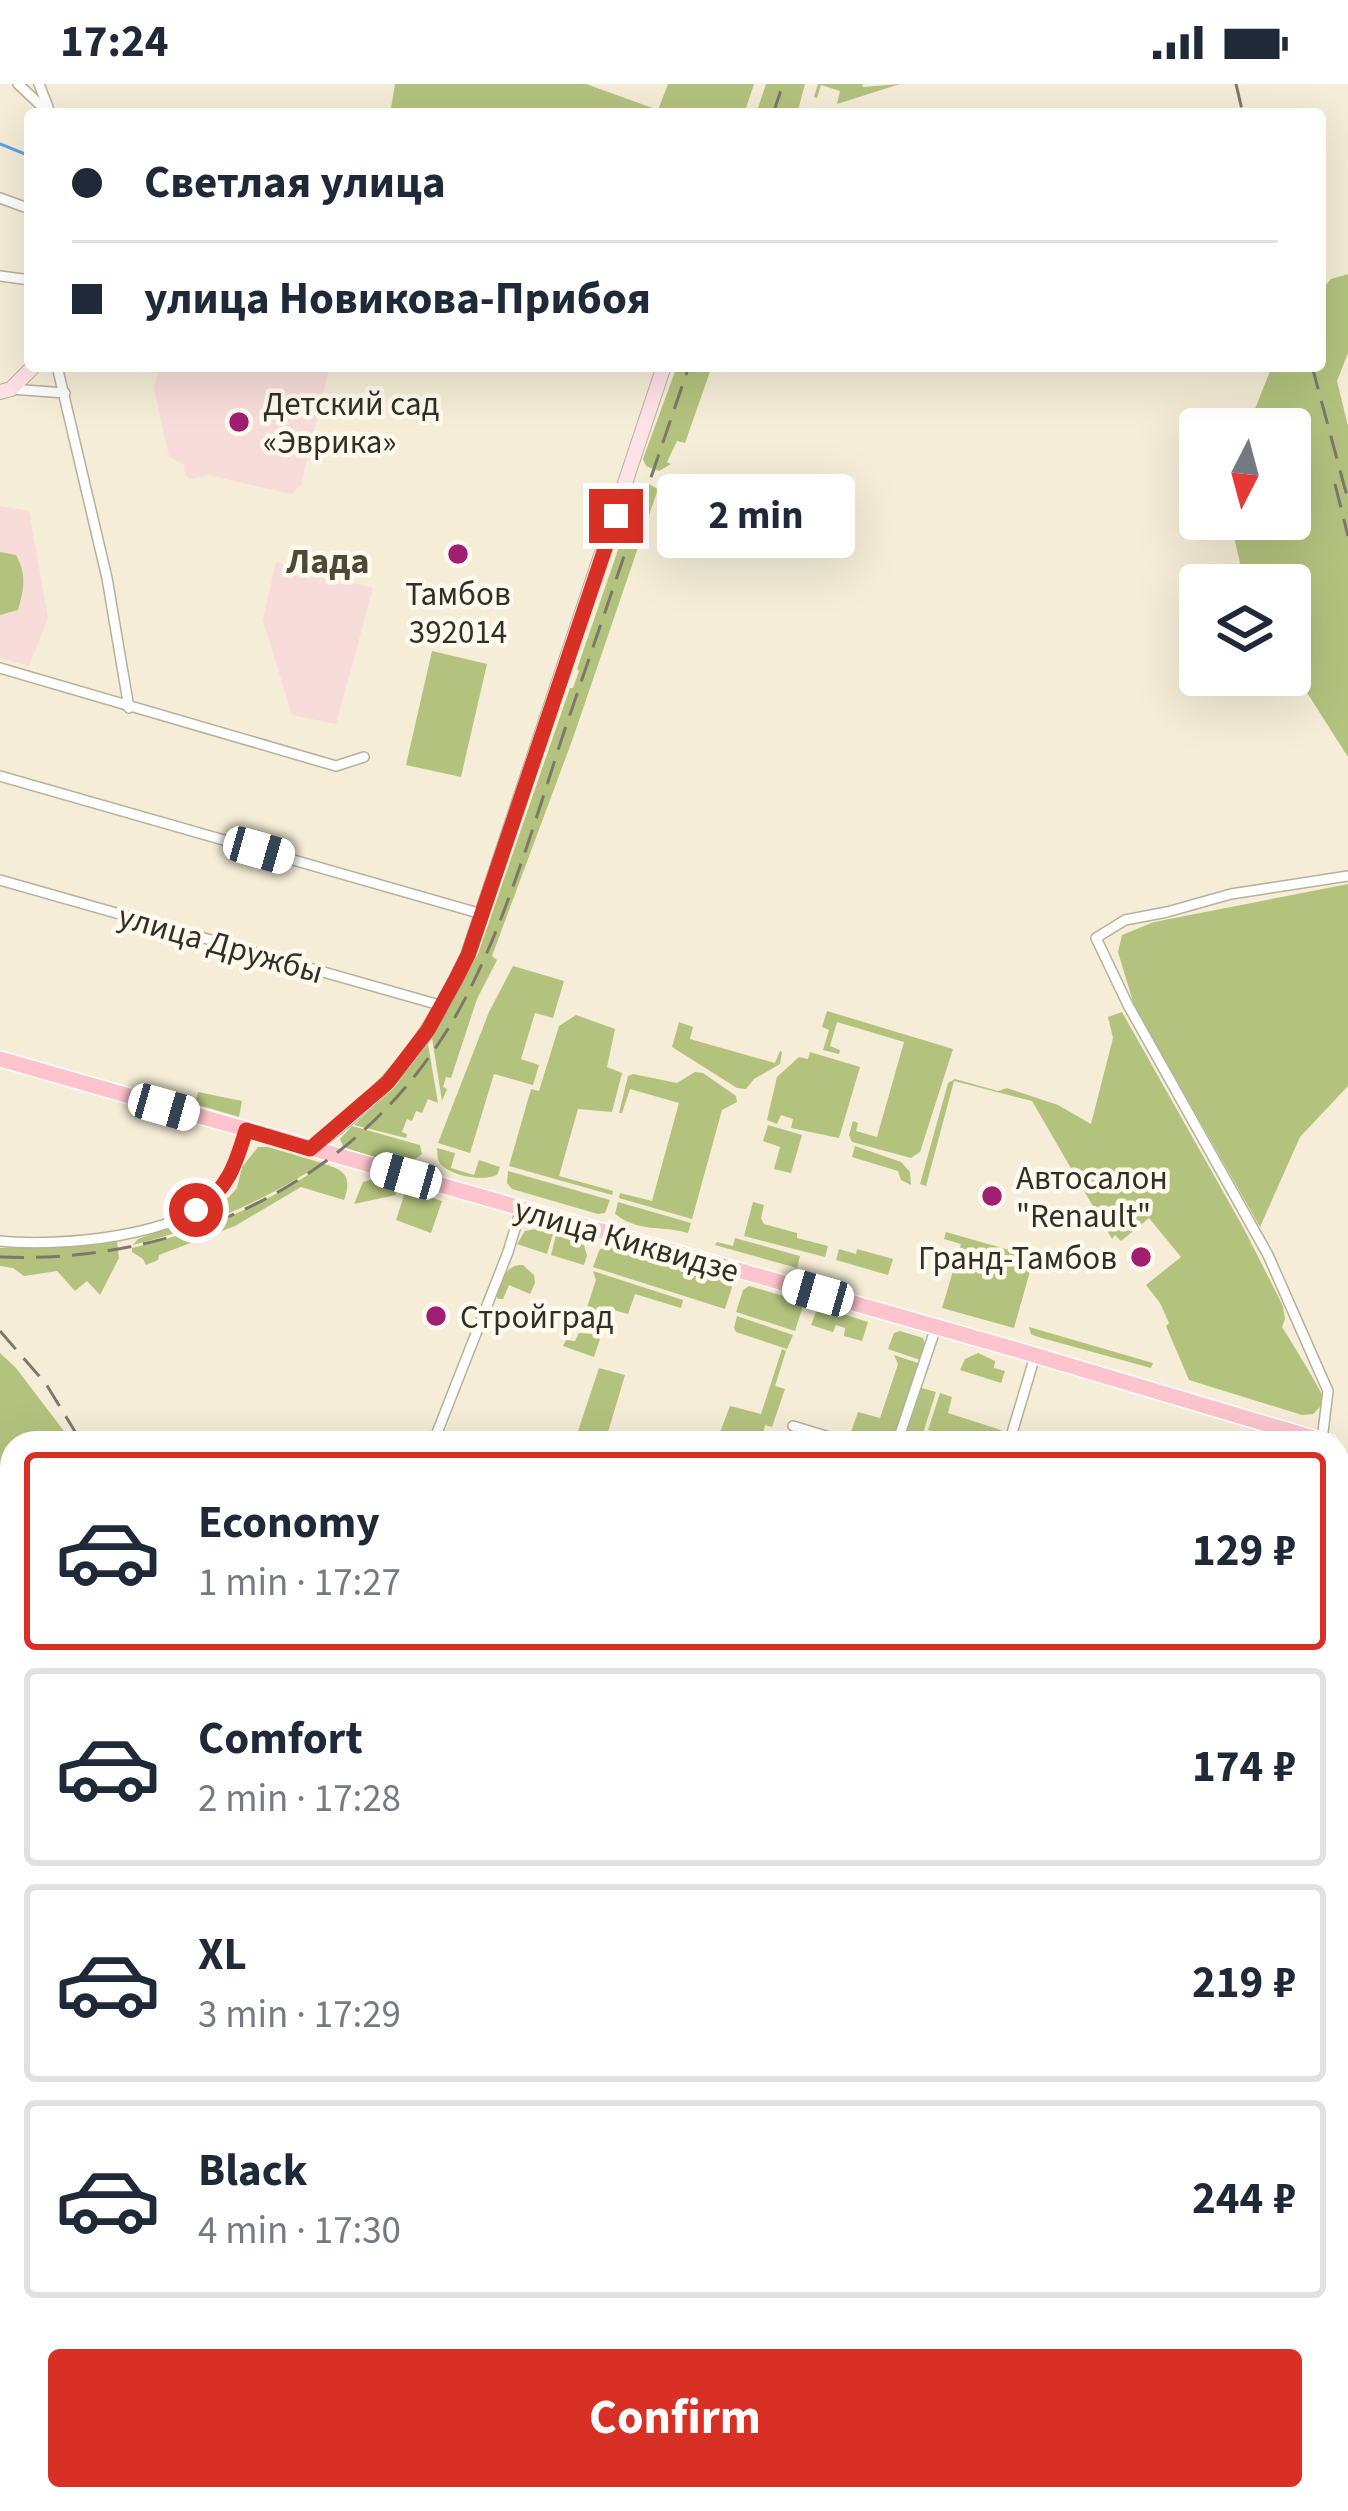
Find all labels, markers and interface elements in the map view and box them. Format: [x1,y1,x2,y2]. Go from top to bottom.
text: 17:24 [60,10,169,74]
text: Светлая улица [144,151,446,215]
text: улица Новикова-Прибоя [144,267,651,331]
place label: Детский сад «Эврика» [263,381,439,466]
north arrow [1179,408,1311,540]
map controls [1179,408,1311,696]
marker: Детский сад «Эврика» [226,409,252,435]
callout: 2 min [658,474,856,558]
text: 2 min [709,488,803,544]
route end [589,489,643,543]
district label: Лада [286,536,369,587]
marker: Тамбов 392014 [445,541,471,567]
button: layers [1179,564,1311,696]
place label: Тамбов 392014 [405,571,511,656]
car [219,823,299,877]
street label: улица Дружбы [113,893,328,996]
car [124,1080,204,1134]
car [366,1149,446,1203]
place label: Автосалон "Renault" [1016,1155,1168,1240]
route start [169,1183,223,1237]
marker: Автосалон "Renault" [979,1183,1005,1209]
street label: улица Киквидзе [509,1186,744,1295]
place label: Гранд-Тамбов [918,1235,1117,1282]
marker: Гранд-Тамбов [1128,1244,1154,1270]
car [778,1266,858,1320]
place label: Стройград [460,1294,614,1341]
marker: Стройград [423,1303,449,1329]
text: Economy [198,1491,380,1555]
icon: car [54,1497,162,1605]
text: 129 ₽ [1192,1519,1296,1583]
text: 1 min · 17:27 [198,1555,401,1611]
text: Comfort [198,1707,363,1771]
icon: car [54,1713,162,1821]
text: 174 ₽ [1192,1735,1296,1799]
text: 2 min · 17:28 [198,1771,401,1827]
text: XL [198,1923,247,1987]
icon: car [54,1929,162,2037]
text: 219 ₽ [1192,1951,1296,2015]
text: 3 min · 17:29 [198,1987,401,2043]
text: Black [198,2139,308,2203]
icon: car [54,2145,162,2253]
text: 244 ₽ [1192,2167,1296,2231]
text: 4 min · 17:30 [198,2203,401,2259]
button: Confirm [48,2349,1302,2487]

